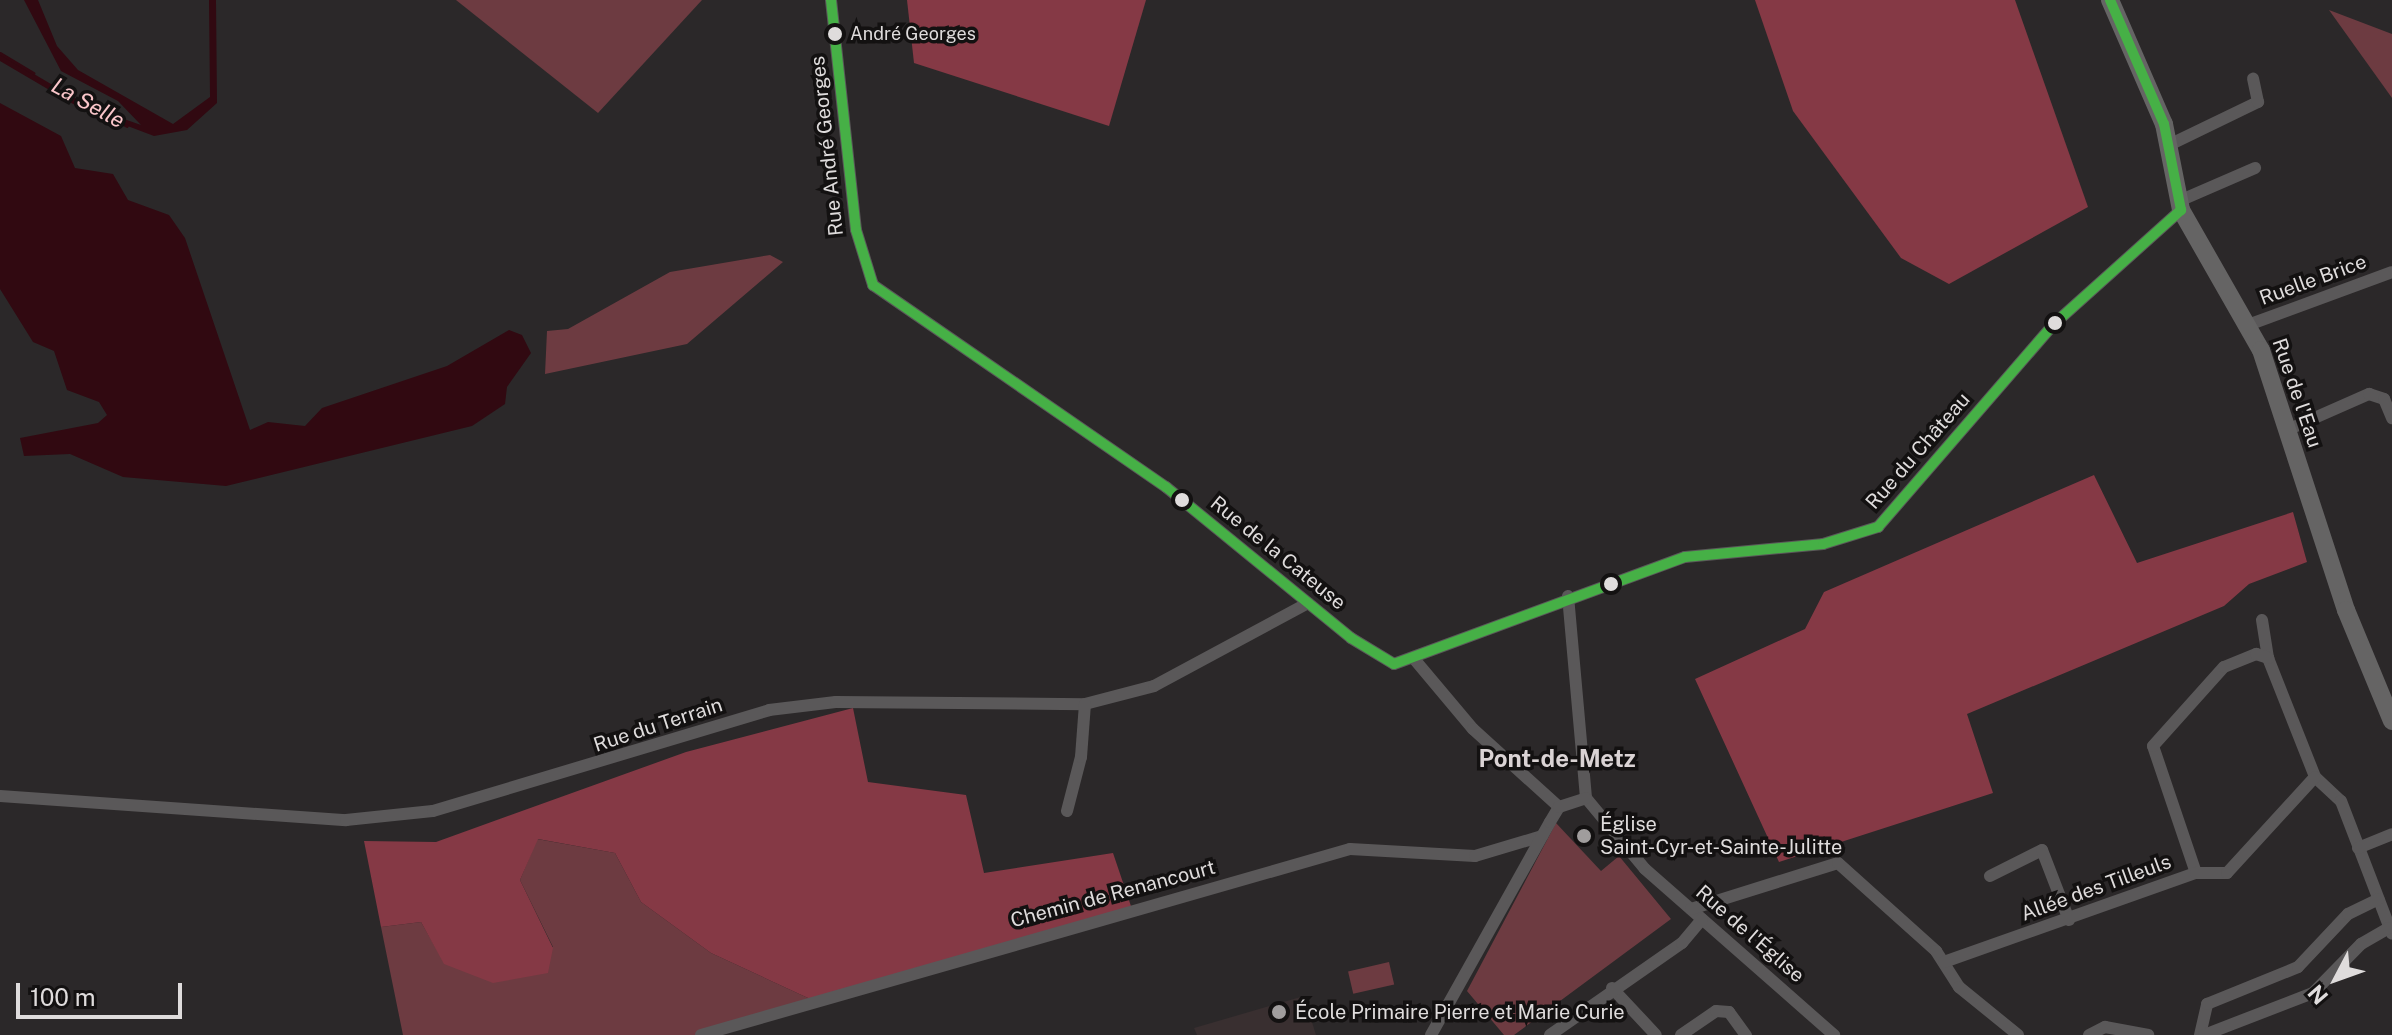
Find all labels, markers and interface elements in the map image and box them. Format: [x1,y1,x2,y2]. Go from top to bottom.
place label: André Georges [850,23,976,45]
marker: André Georges [827,26,843,42]
street label: Rue André Georges [806,55,848,237]
water label: La Selle [47,72,129,134]
street label: Ruelle Brice [2256,250,2370,310]
unlabelled marker [2047,315,2063,331]
street label: Rue de l'Eau [2267,335,2327,451]
street label: Rue du Château [1861,388,1975,514]
street label: Rue de la Cateuse [1205,491,1351,615]
unlabelled marker [1174,492,1190,508]
unlabelled marker [1603,576,1619,592]
street label: Rue du Terrain [590,693,726,757]
district label: Pont-de-Metz [1478,745,1636,773]
place label: Église Saint-Cyr-et-Sainte-Julitte [1600,812,1842,859]
marker: Église Saint-Cyr-et-Sainte-Julitte [1575,827,1593,845]
street label: Allée des Tilleuls [2017,850,2175,926]
street label: Chemin de Renancourt [1008,855,1218,933]
street label: Rue de l'Église [1691,880,1809,988]
north arrow [2296,939,2376,1019]
scale bar [20,967,186,1017]
text: N [2302,980,2333,1010]
text: 100 m [30,983,96,1011]
place label: École Primaire Pierre et Marie Curie [1295,1000,1625,1024]
marker: École Primaire Pierre et Marie Curie [1270,1003,1288,1021]

